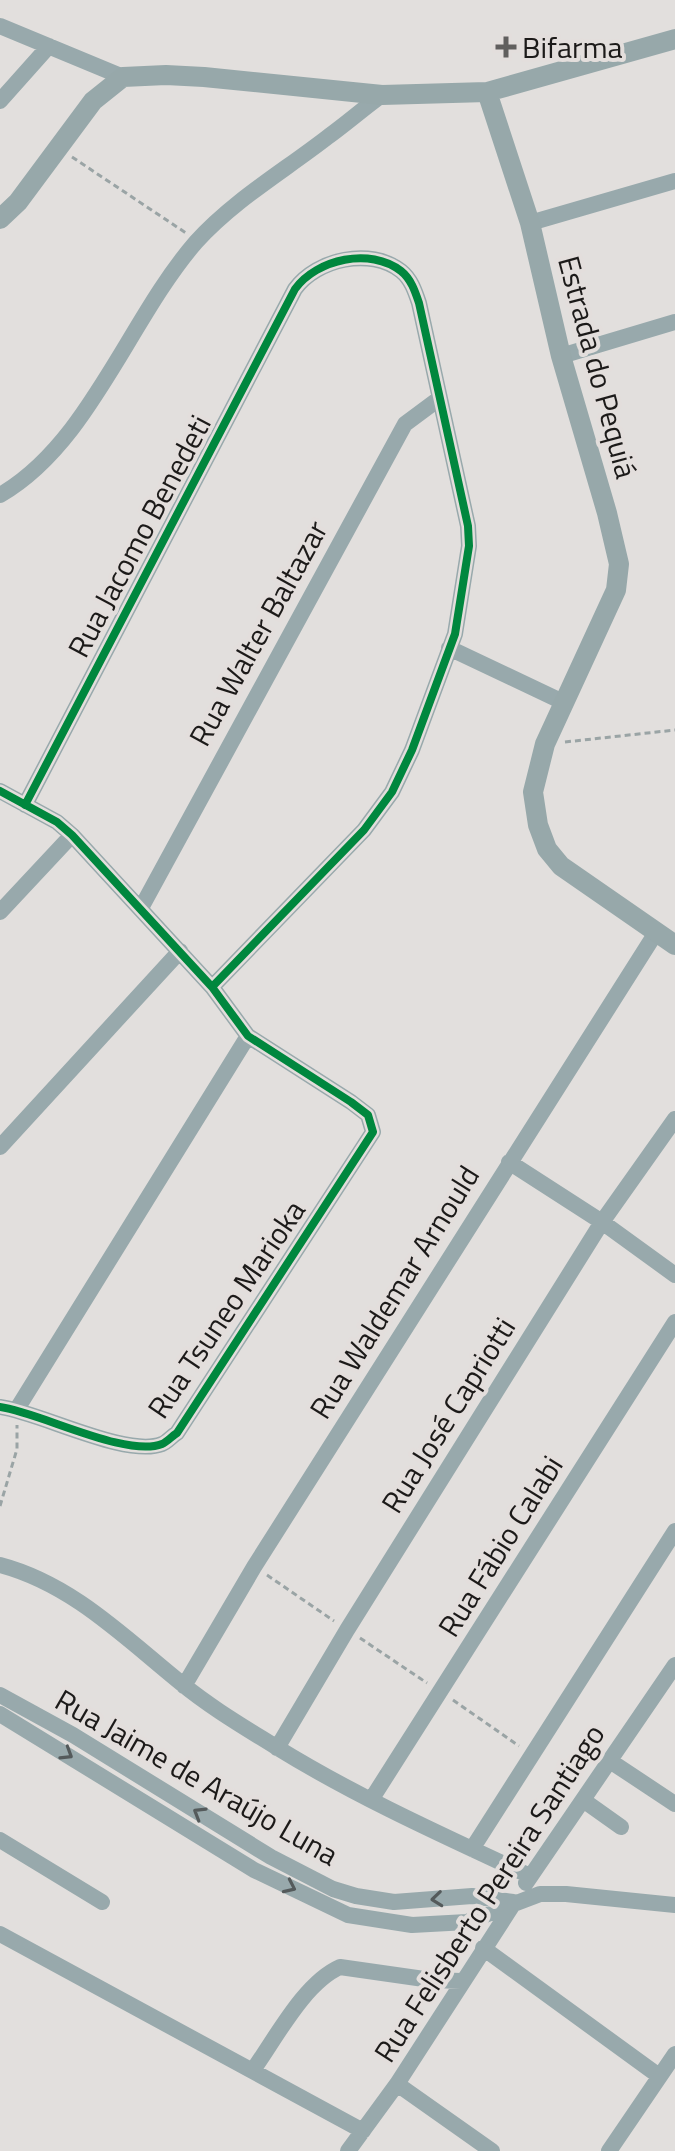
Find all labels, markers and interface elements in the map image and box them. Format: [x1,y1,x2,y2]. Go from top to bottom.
place label: Bifarma [522,24,623,70]
marker: Bifarma [497,38,515,56]
street label: Estrada do Pequiá [546,251,650,483]
street label: Rua Jacomo Benedeti [56,407,222,665]
street label: Rua Walter Baltazar [177,512,339,754]
street label: Rua Waldemar Arnould [297,1156,491,1428]
street label: Rua Tsuneo Marioka [136,1190,316,1428]
street label: Rua José Capriotti [369,1308,527,1522]
street label: Rua Fábio Calabi [426,1446,574,1646]
street label: Rua Jaime de Araújo Luna [47,1677,347,1877]
street label: Rua Felisberto Pereira Santiago [362,1715,616,2071]
one-way arrow [58,1744,73,1759]
one-way arrow [193,1807,208,1822]
one-way arrow [282,1877,297,1893]
one-way arrow [430,1891,443,1908]

